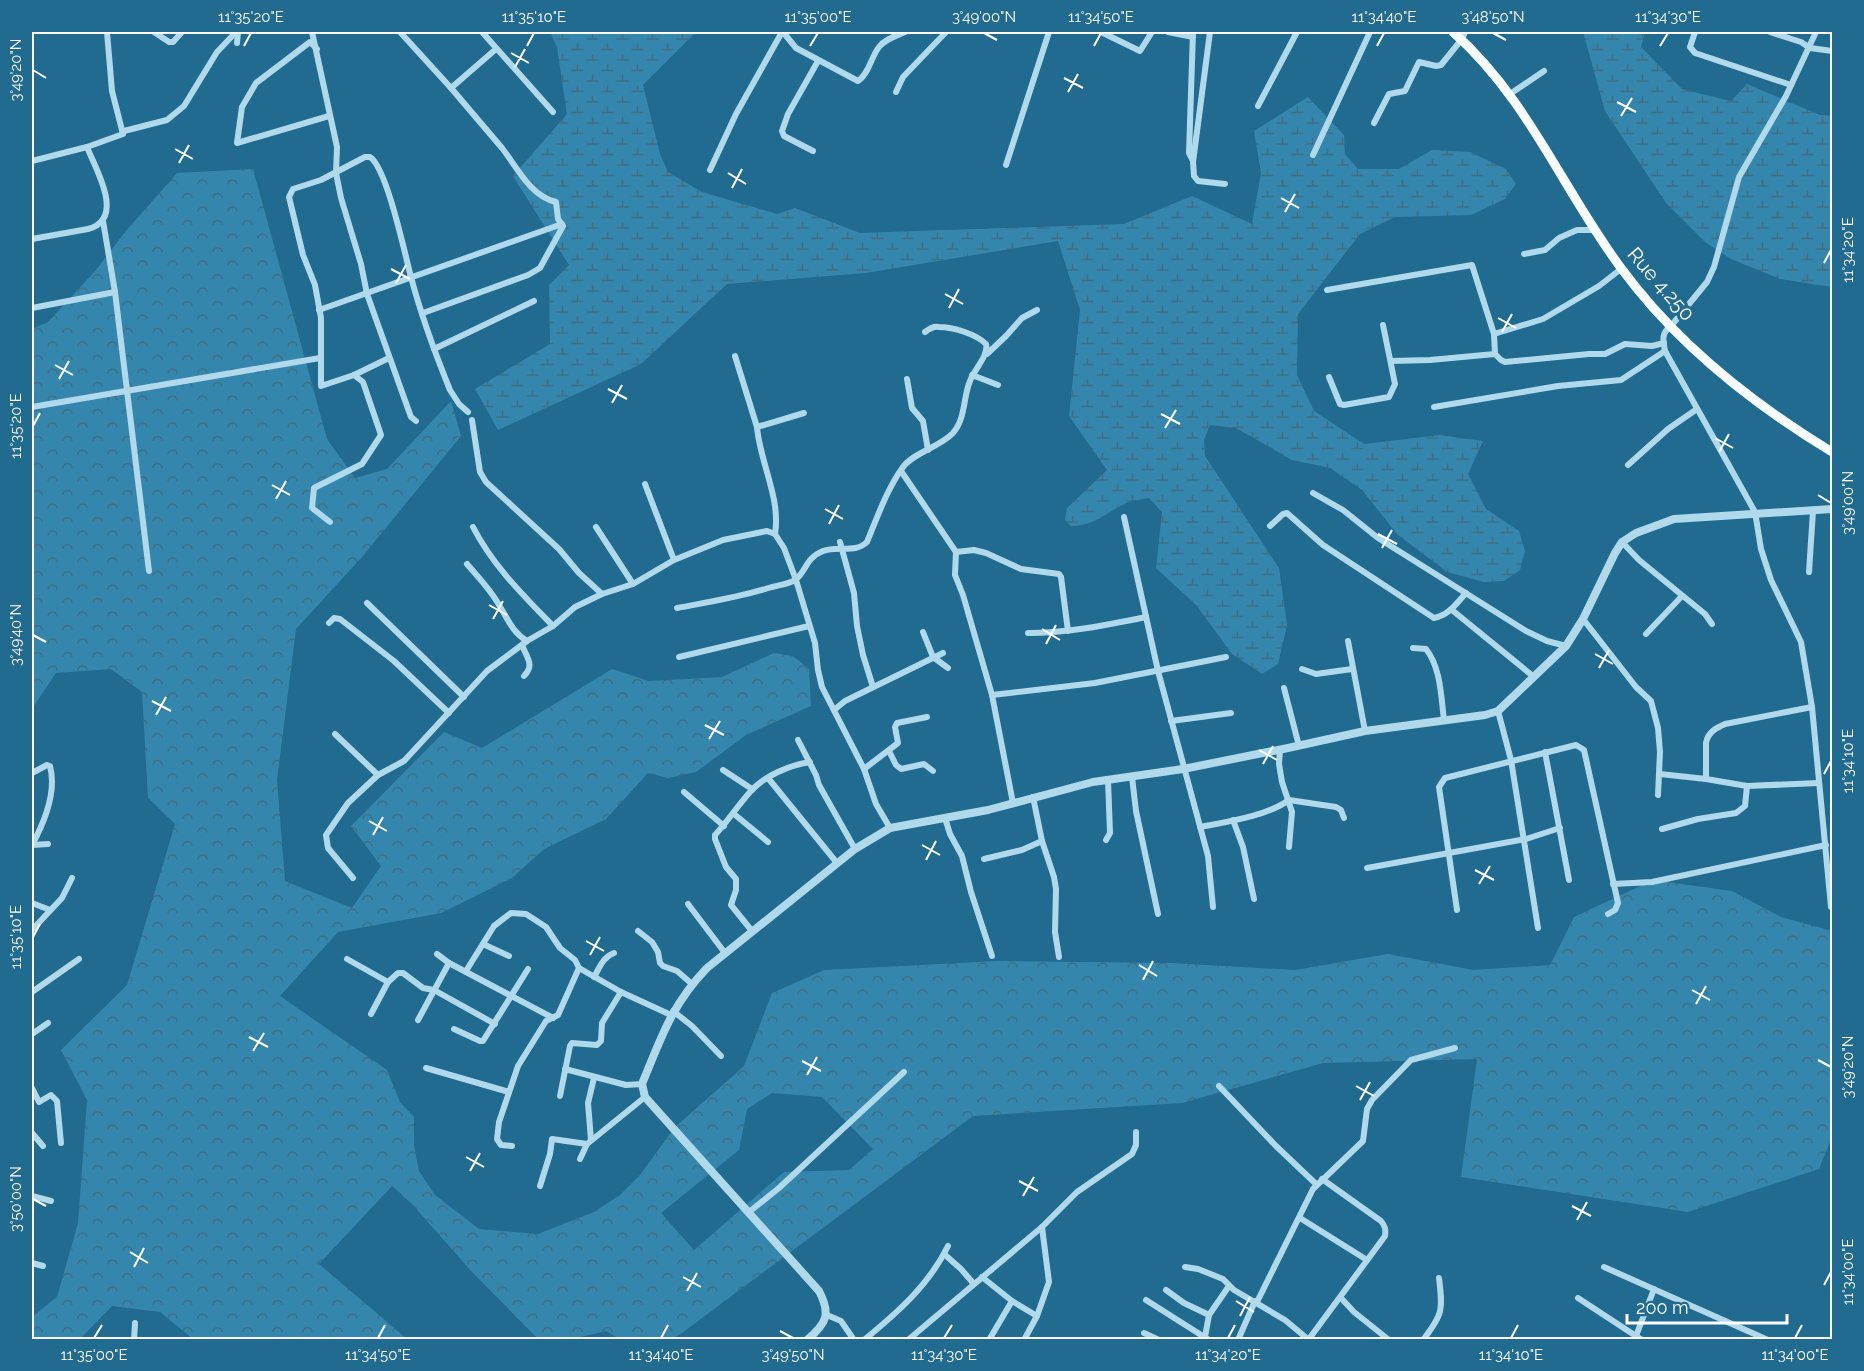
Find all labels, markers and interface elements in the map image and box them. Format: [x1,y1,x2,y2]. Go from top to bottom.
text: 11°35'20"E [218,8,284,26]
text: 11°35'10"E [502,8,566,26]
text: 11°35'00"E [784,8,852,26]
text: 3°49'00"N [952,8,1016,26]
text: 11°34'50"E [1068,8,1134,26]
text: 11°34'40"E [1351,8,1417,26]
text: 3°48'50"N [1461,8,1525,26]
text: 11°34'30"E [1635,8,1701,26]
text: 3°49'20"N [7,39,25,101]
text: 11°34'20"E [1839,217,1857,283]
street label: Rue 4.250 [1622,242,1700,326]
text: 11°35'20"E [7,393,25,459]
text: 3°49'00"N [1839,471,1857,535]
text: 3°49'40"N [7,604,25,666]
text: 11°34'10"E [1839,729,1857,793]
text: 11°35'10"E [7,905,25,969]
text: 3°49'20"N [1839,1036,1857,1098]
text: 3°50'00"N [7,1166,25,1232]
text: 11°34'00"E [1839,1238,1857,1306]
scale bar [1627,1287,1788,1325]
text: 200 m [1636,1297,1689,1318]
text: 11°35'00"E [60,1346,128,1364]
text: 11°34'50"E [345,1346,411,1364]
text: 11°34'40"E [628,1346,694,1364]
text: 3°49'50"N [762,1346,824,1364]
text: 11°34'30"E [911,1346,977,1364]
text: 11°34'20"E [1195,1346,1261,1364]
text: 11°34'10"E [1479,1346,1543,1364]
text: 11°34'00"E [1761,1346,1829,1364]

